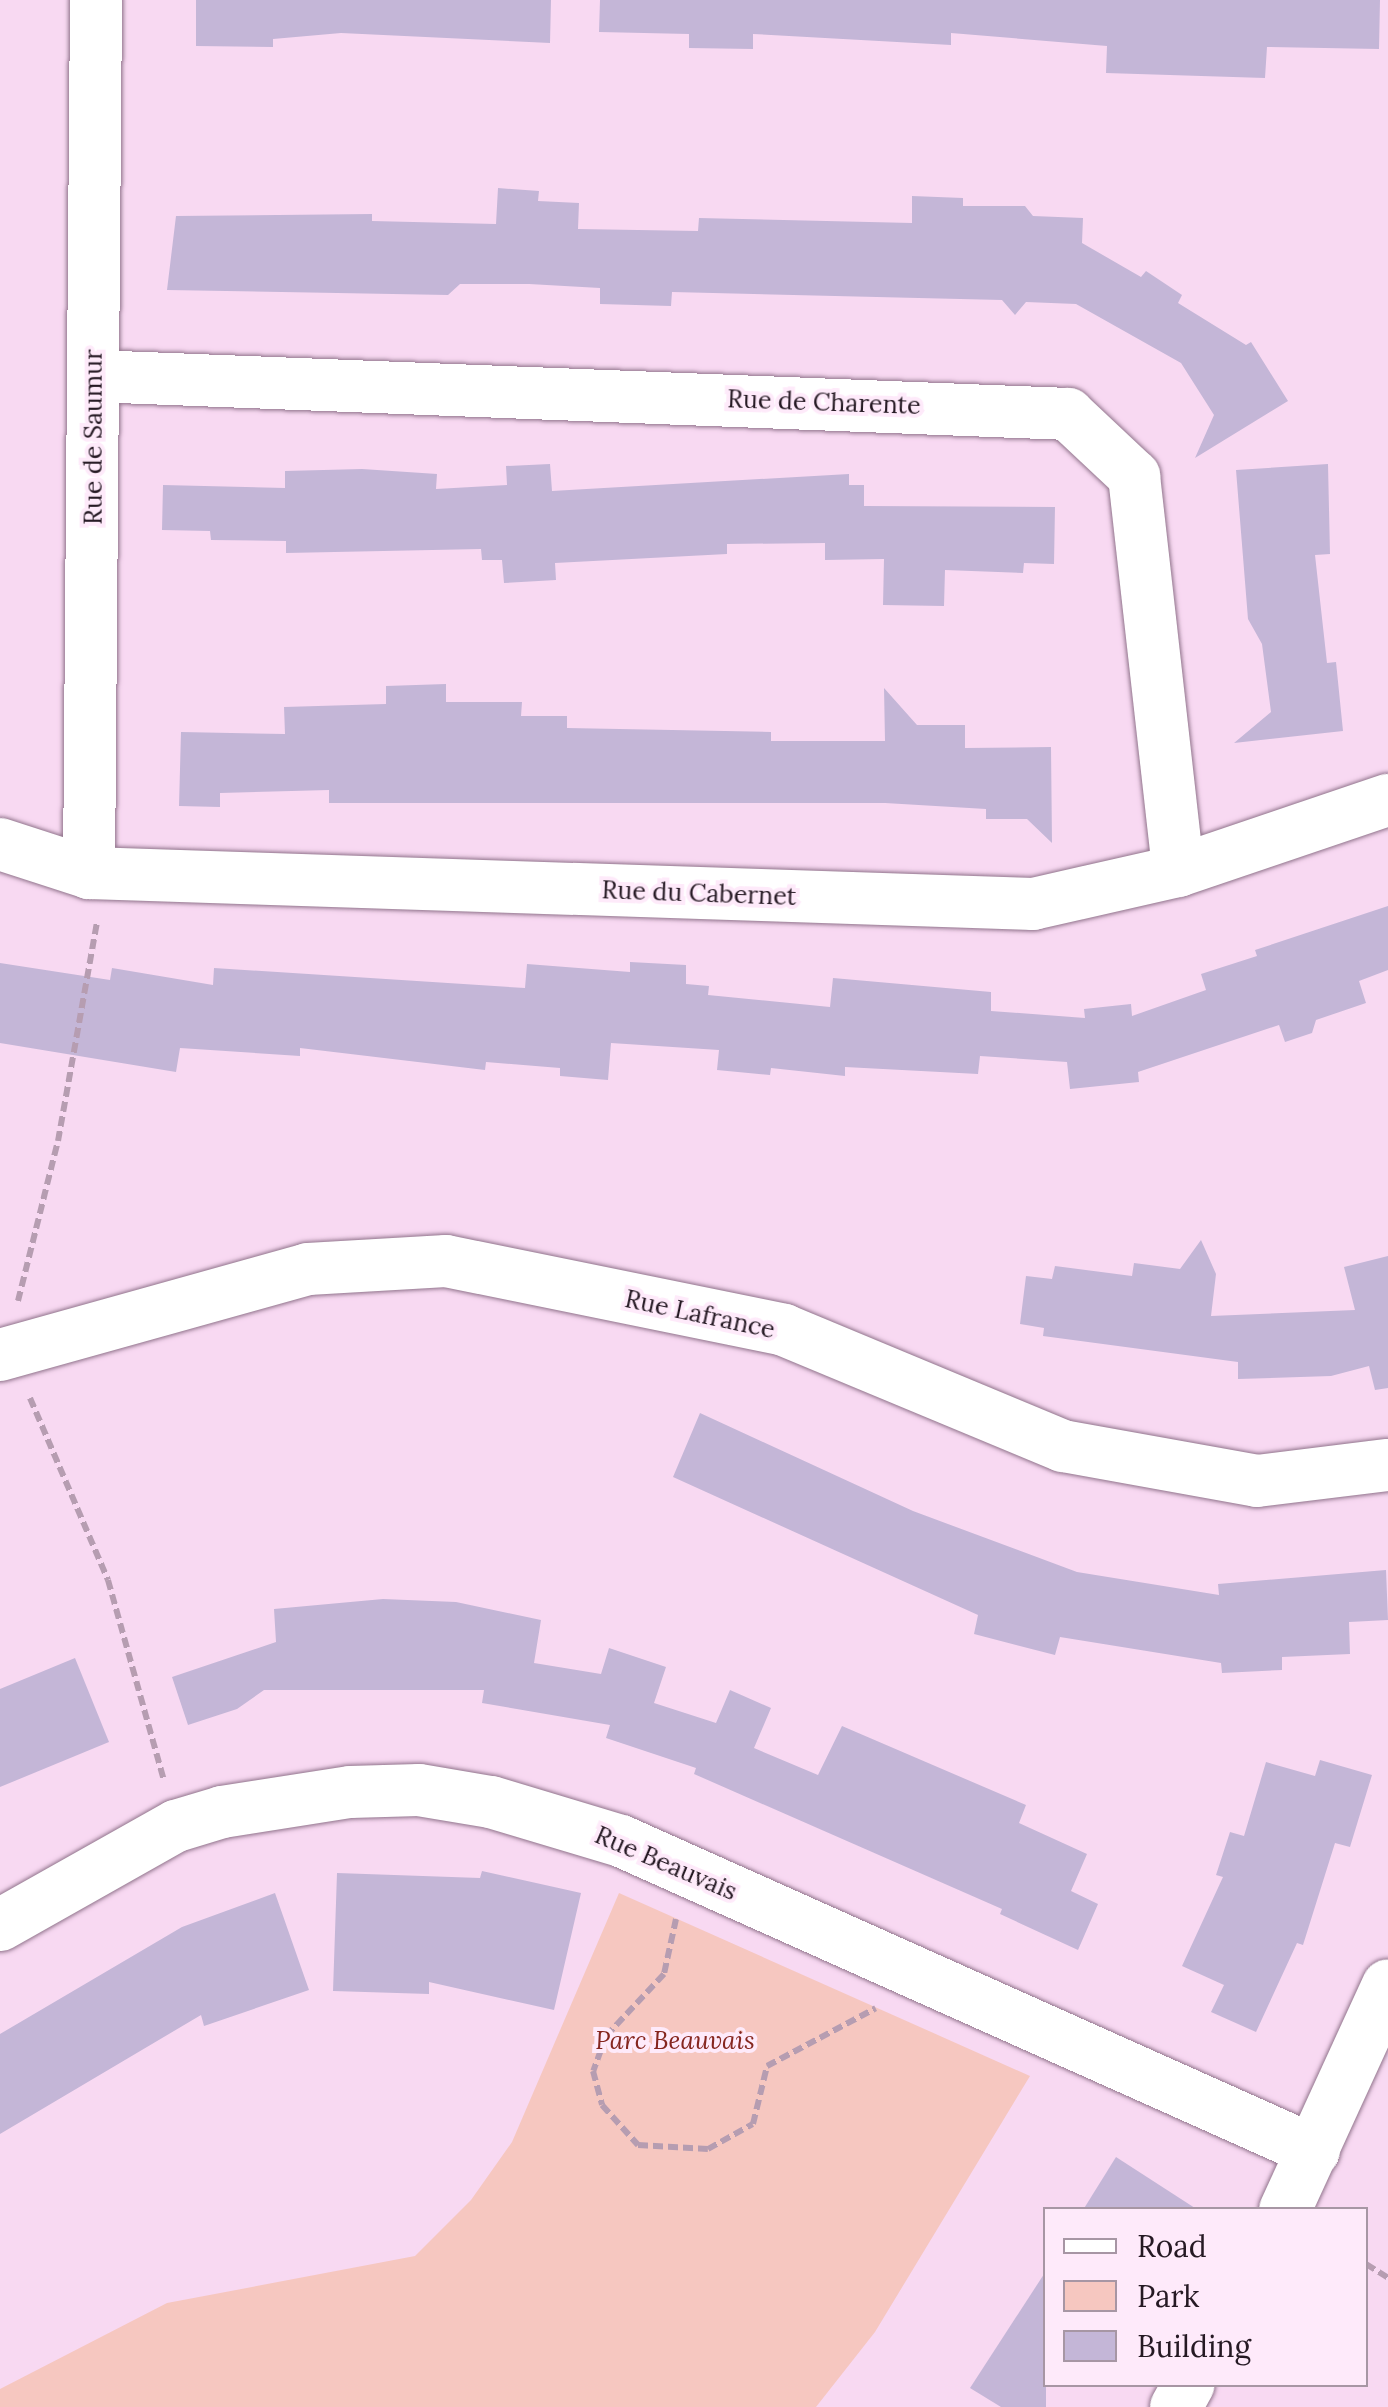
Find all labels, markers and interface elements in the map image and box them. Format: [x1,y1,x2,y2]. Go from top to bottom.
street label: Rue de Saumur [78,349,108,525]
street label: Rue de Charente [727,384,921,420]
street label: Rue du Cabernet [601,875,797,911]
street label: Rue Lafrance [622,1283,778,1345]
street label: Rue Beauvais [591,1820,741,1906]
park label: Parc Beauvais [595,2025,755,2055]
legend [1043,2207,1368,2387]
text: Road [1137,2227,1207,2265]
text: Park [1137,2277,1199,2315]
text: Building [1137,2327,1251,2365]

